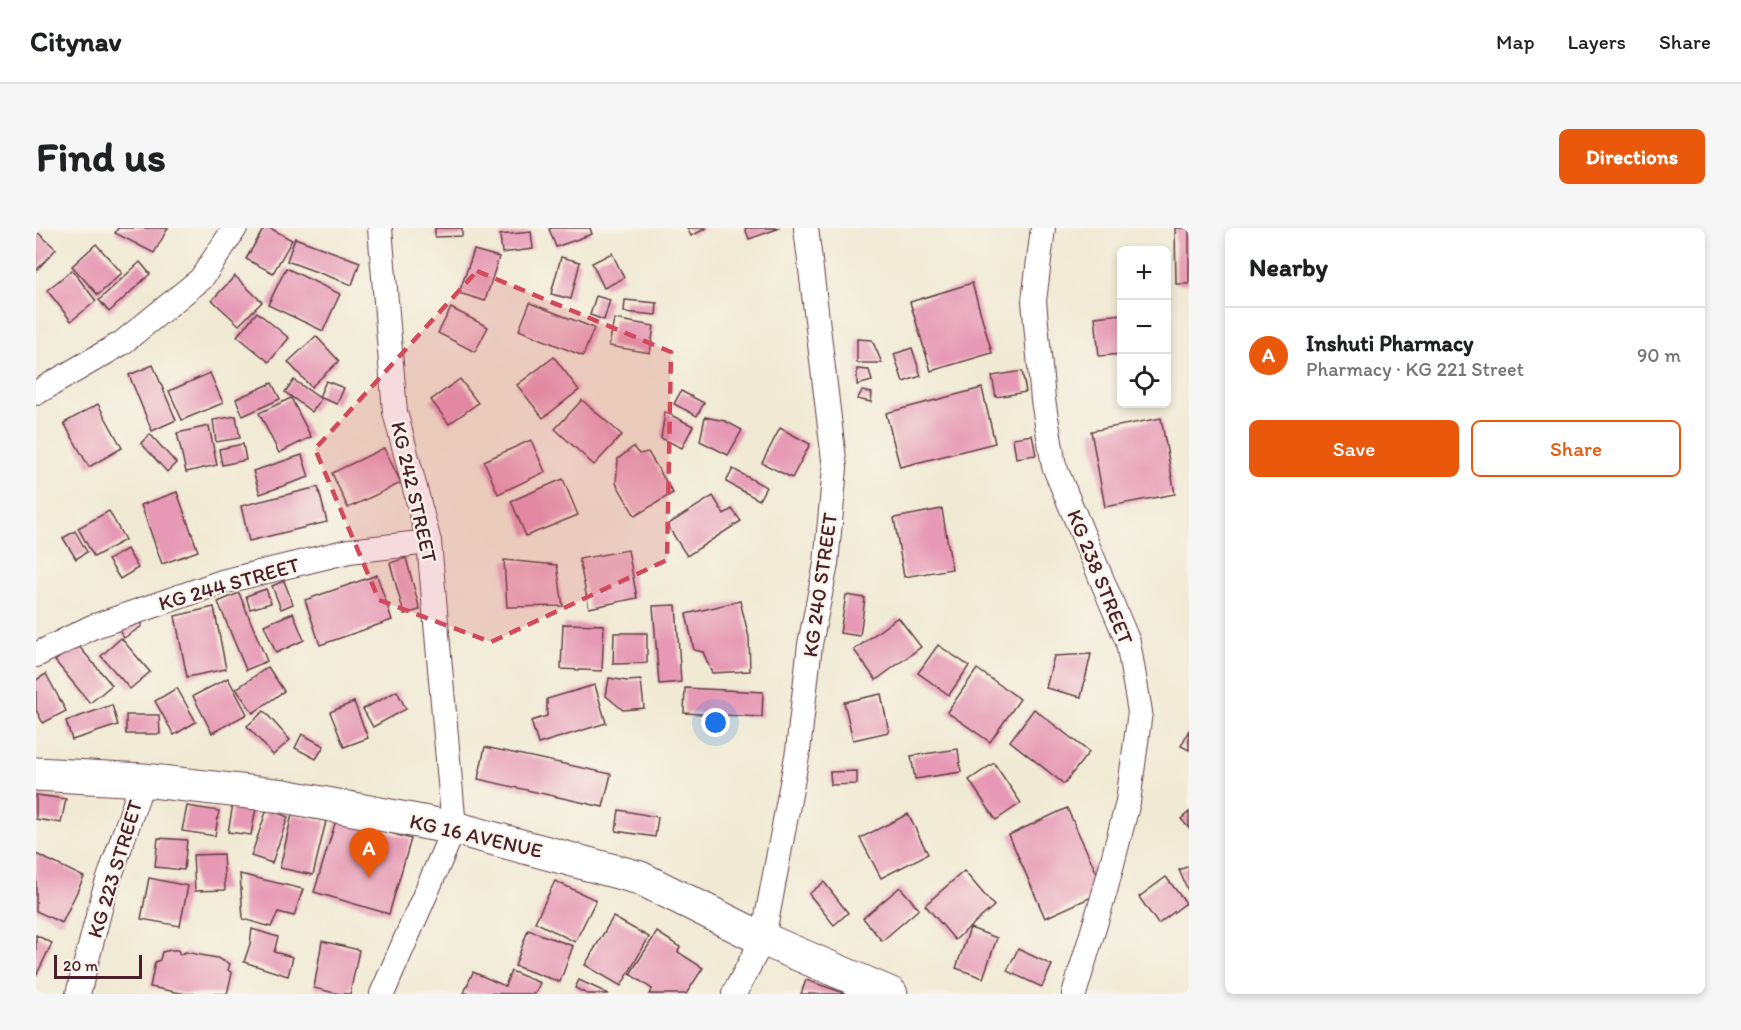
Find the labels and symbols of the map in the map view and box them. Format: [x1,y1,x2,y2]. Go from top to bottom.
street label: KG 242 STREET [386,419,443,565]
street label: KG 238 STREET [1062,506,1139,648]
street label: KG 240 STREET [797,511,842,659]
street label: KG 244 STREET [156,551,302,616]
your location [701,708,730,737]
street label: KG 223 STREET [82,797,147,941]
street label: KG 16 AVENUE [407,808,545,863]
pin: A [350,828,388,878]
scale bar [54,952,142,980]

